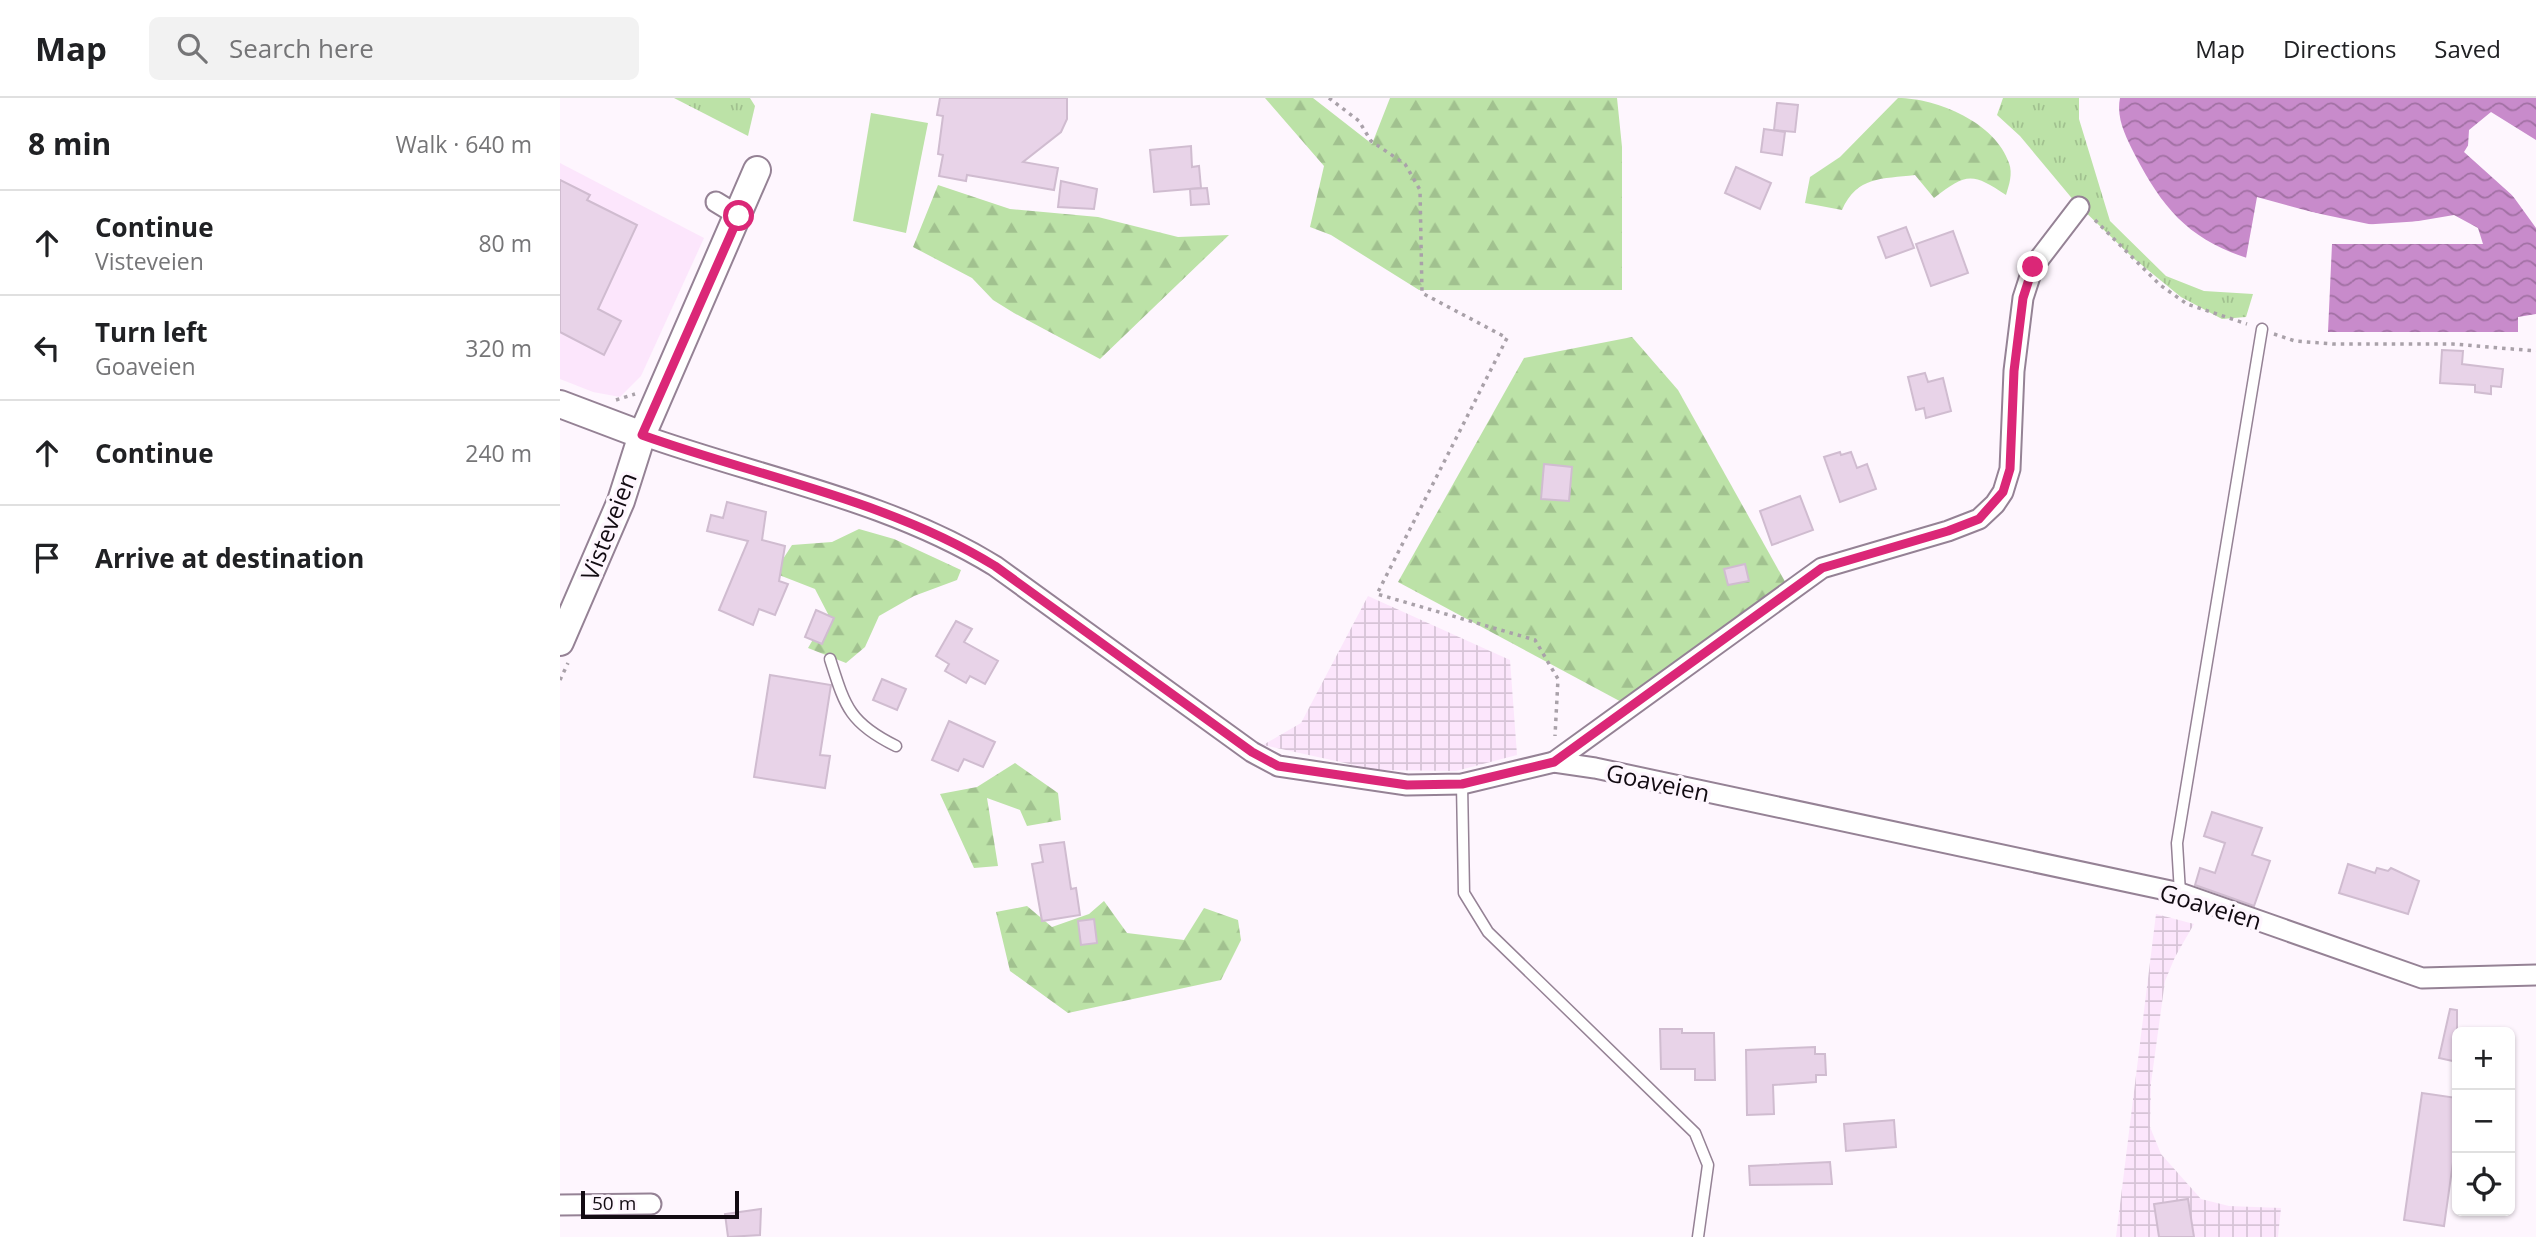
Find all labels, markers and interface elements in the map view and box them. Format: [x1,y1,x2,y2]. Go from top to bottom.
search box [149,17,639,80]
text: Map [35,26,107,71]
icon: search [173,29,211,67]
text: Search here [229,30,374,66]
text: Map [2195,32,2245,65]
text: Directions [2283,32,2396,65]
text: Saved [2434,32,2501,65]
text: 8 min [28,123,111,164]
text: Walk · 640 m [395,128,532,160]
route start [723,200,754,231]
text: Continue [95,209,214,245]
icon: ahead [28,224,66,262]
text: 80 m [478,227,532,259]
text: Visteveien [95,245,204,277]
route end [2017,251,2048,282]
text: Turn left [95,314,207,350]
icon: left [28,329,66,367]
text: 320 m [465,332,532,364]
text: Goaveien [95,350,196,382]
icon: ahead [28,434,66,472]
text: Continue [95,435,214,471]
text: 240 m [465,437,532,469]
street label: Visteveien [572,467,644,585]
icon: arrive [28,539,66,577]
text: Arrive at destination [95,540,364,576]
street label: Goaveien [1603,755,1713,809]
street label: Goaveien [2156,875,2266,937]
map controls [2452,1027,2515,1216]
button: + [2452,1027,2515,1090]
button: − [2452,1090,2515,1153]
button: locate [2452,1153,2515,1216]
scale bar [581,1188,738,1220]
text: 50 m [592,1190,636,1216]

